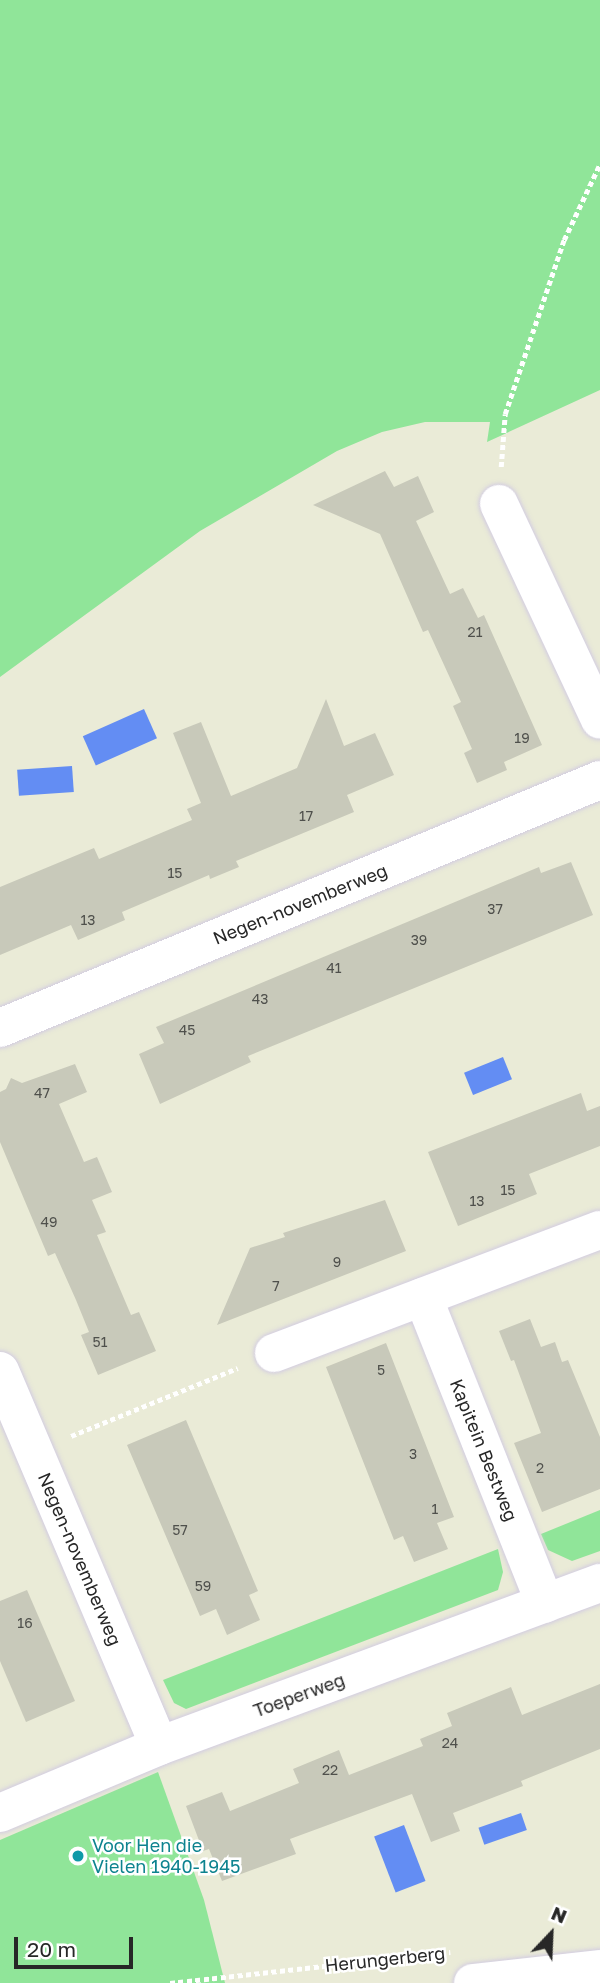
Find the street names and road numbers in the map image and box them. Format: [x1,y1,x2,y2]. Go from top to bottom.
street label: Negen-novemberweg [210,859,390,949]
street label: Kapitein Bestweg [446,1376,522,1524]
street label: Negen-novemberweg [34,1469,126,1649]
street label: Toeperweg [250,1669,348,1721]
street label: Herungerberg [324,1942,446,1976]

